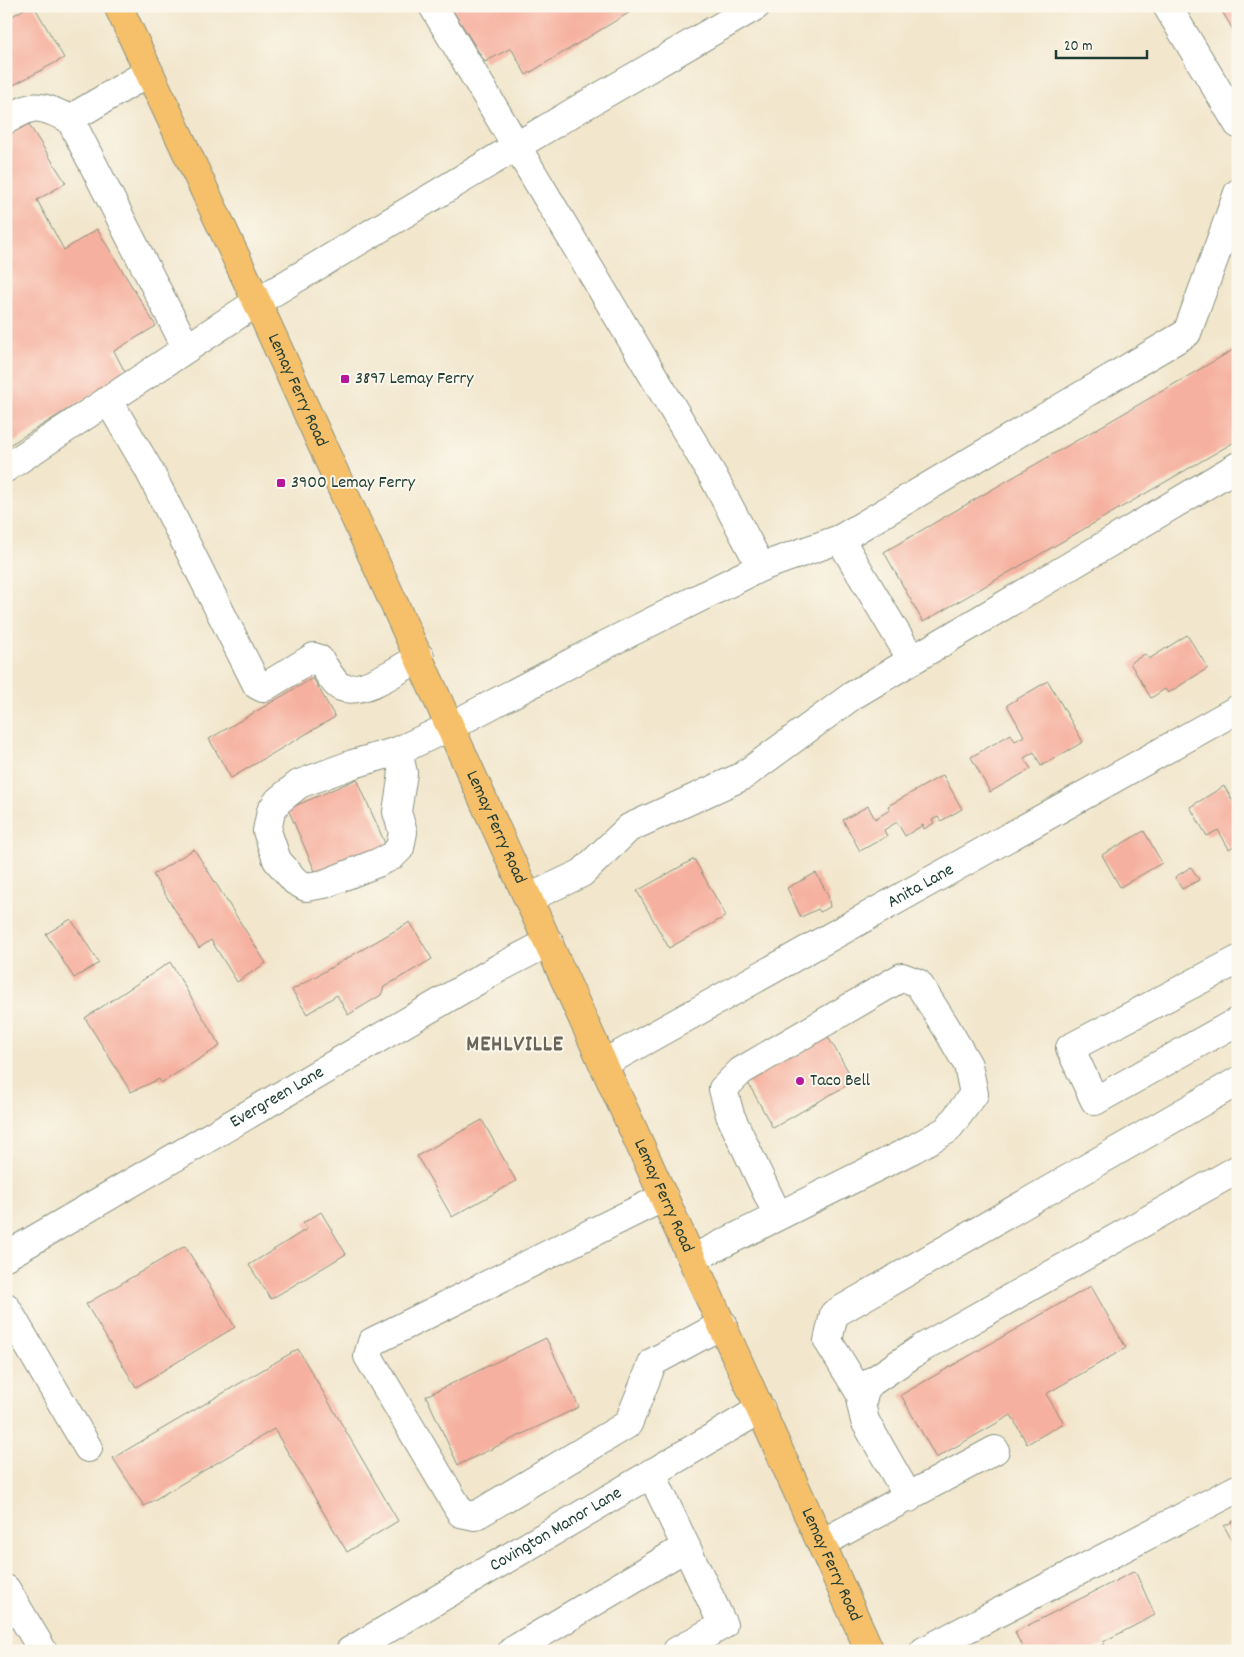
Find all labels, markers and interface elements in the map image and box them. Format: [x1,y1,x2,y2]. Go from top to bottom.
scale bar [1056,28,1148,60]
text: 20 m [1064,36,1092,58]
street label: Lemay Ferry Road [261,330,334,451]
place label: 3897 Lemay Ferry [355,367,474,392]
marker: 3897 Lemay Ferry [339,373,351,385]
place label: 3900 Lemay Ferry [291,471,416,496]
marker: 3900 Lemay Ferry [275,477,287,489]
street label: Lemay Ferry Road [459,767,532,888]
street label: Anita Lane [883,858,959,915]
district label: MEHLVILLE [466,1030,564,1061]
street label: Evergreen Lane [225,1060,329,1135]
place label: Taco Bell [810,1069,871,1094]
marker: Taco Bell [794,1075,806,1087]
street label: Lemay Ferry Road [627,1135,700,1257]
street label: Covington Manor Lane [485,1481,627,1578]
street label: Lemay Ferry Road [794,1504,867,1625]

